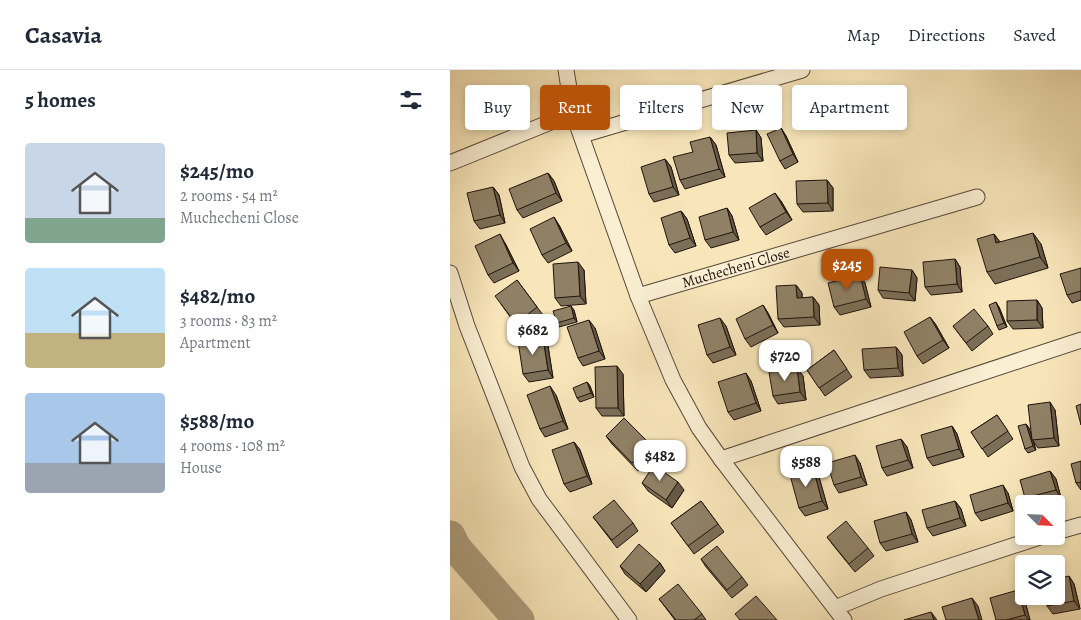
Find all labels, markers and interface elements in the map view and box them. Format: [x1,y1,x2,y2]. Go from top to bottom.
text: Casavia [25,19,102,51]
text: Map [847,23,880,47]
text: Directions [908,23,985,47]
text: Saved [1013,23,1056,47]
chip: Buy [465,85,530,130]
chip: Rent [540,85,610,130]
chip: Filters [620,85,702,130]
chip: New [712,85,782,130]
chip: Apartment [792,85,907,130]
text: 5 homes [25,86,96,114]
icon: filters [397,86,425,114]
text: $245/mo [180,157,254,185]
icon: home [65,163,125,223]
text: 2 rooms · 54 m² [180,185,278,207]
text: Muchecheni Close [180,207,299,229]
street label: Muchecheni Close [680,242,793,293]
pin: $245 [817,248,877,291]
text: $245 [832,254,862,276]
text: $482/mo [180,282,255,310]
icon: home [65,288,125,348]
text: 3 rooms · 83 m² [180,310,277,332]
pin: $682 [503,314,563,356]
text: $682 [518,319,548,341]
text: Apartment [180,332,251,354]
pin: $720 [755,340,815,382]
text: $720 [770,345,800,367]
text: $588/mo [180,407,254,435]
icon: home [65,413,125,473]
text: 4 rooms · 108 m² [180,435,285,457]
pin: $482 [630,440,690,482]
text: $482 [645,445,675,467]
pin: $588 [776,446,836,488]
text: $588 [791,451,821,473]
text: House [180,457,222,479]
north arrow [1015,495,1065,545]
map controls [1015,495,1065,605]
button: layers [1015,555,1065,605]

